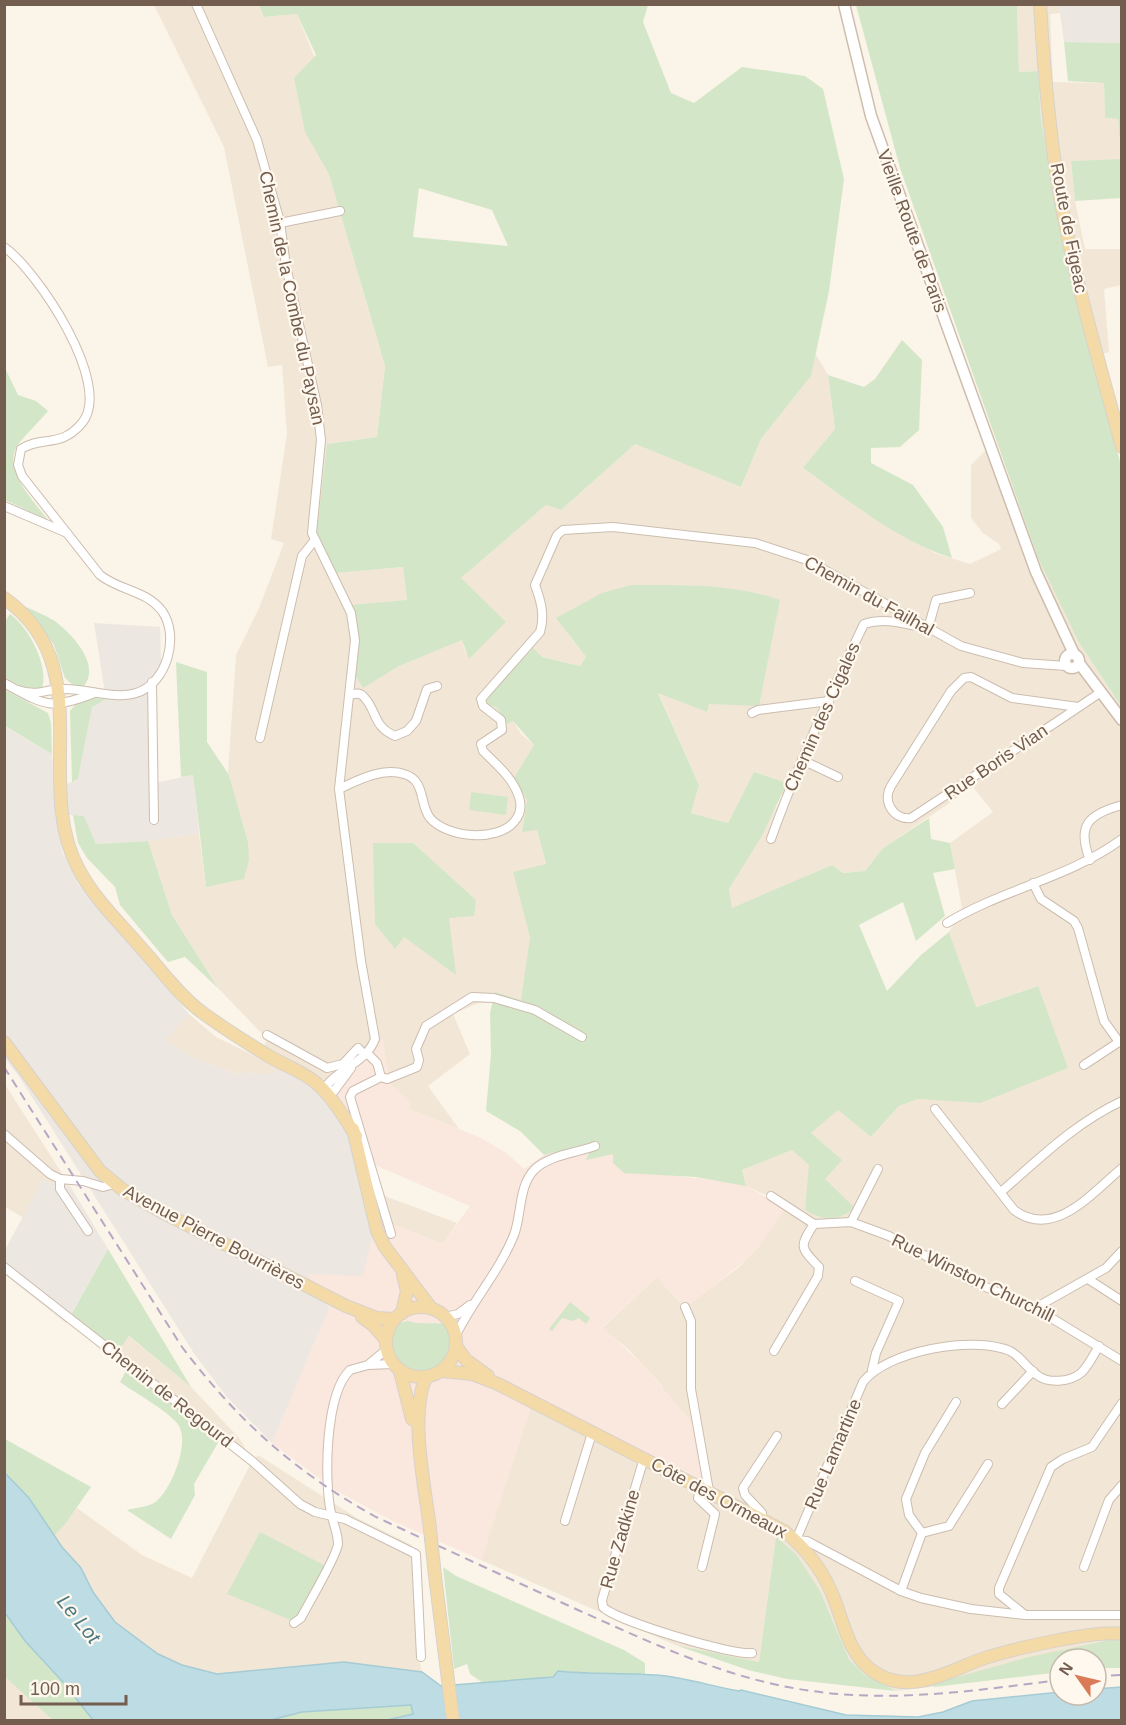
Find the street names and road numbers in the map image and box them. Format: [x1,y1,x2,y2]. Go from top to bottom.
street label: Vieille Route de Paris [873,147,951,315]
street label: Route de Figeac [1047,161,1091,295]
street label: Chemin de la Combe du Paysan [255,169,329,427]
street label: Chemin du Failhal [801,552,937,640]
street label: Chemin des Cigales [780,639,864,795]
street label: Rue Boris Vian [941,720,1051,804]
street label: Avenue Pierre Bourrières [120,1181,308,1293]
street label: Rue Winston Churchill [889,1230,1057,1326]
street label: Chemin de Regourd [97,1337,237,1451]
street label: Rue Lamartine [801,1396,865,1512]
street label: Côte des Ormeaux [648,1454,790,1542]
street label: Rue Zadkine [596,1487,644,1591]

